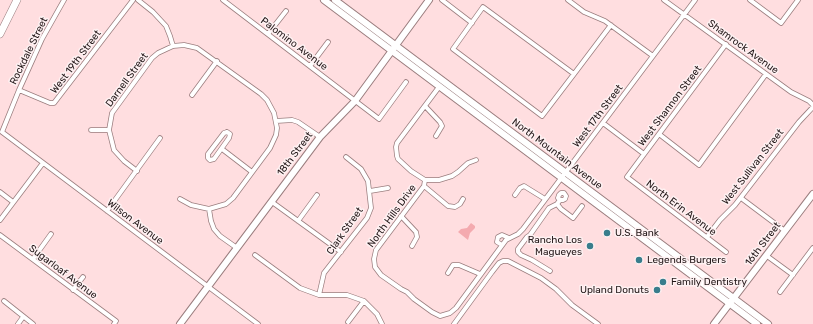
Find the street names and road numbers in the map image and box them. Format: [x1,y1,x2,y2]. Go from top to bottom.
street label: Rockdale Street [7,15,51,87]
street label: Palomino Avenue [258,15,330,73]
street label: Shamrock Avenue [705,17,781,77]
street label: West 19th Street [48,28,104,96]
street label: Darnell Street [103,51,151,109]
street label: West Shannon Street [636,63,704,149]
street label: West 17th Street [570,82,626,150]
street label: North Mountain Avenue [509,116,605,192]
street label: West Sullivan Street [720,127,786,207]
street label: 18th Street [275,130,315,178]
street label: North Erin Avenue [644,178,718,238]
street label: North Hills Drive [365,182,419,250]
street label: Wilson Avenue [105,197,165,247]
street label: Clark Street [324,205,366,257]
street label: 16th Street [743,220,783,268]
street label: Sugarloaf Avenue [26,242,100,302]

